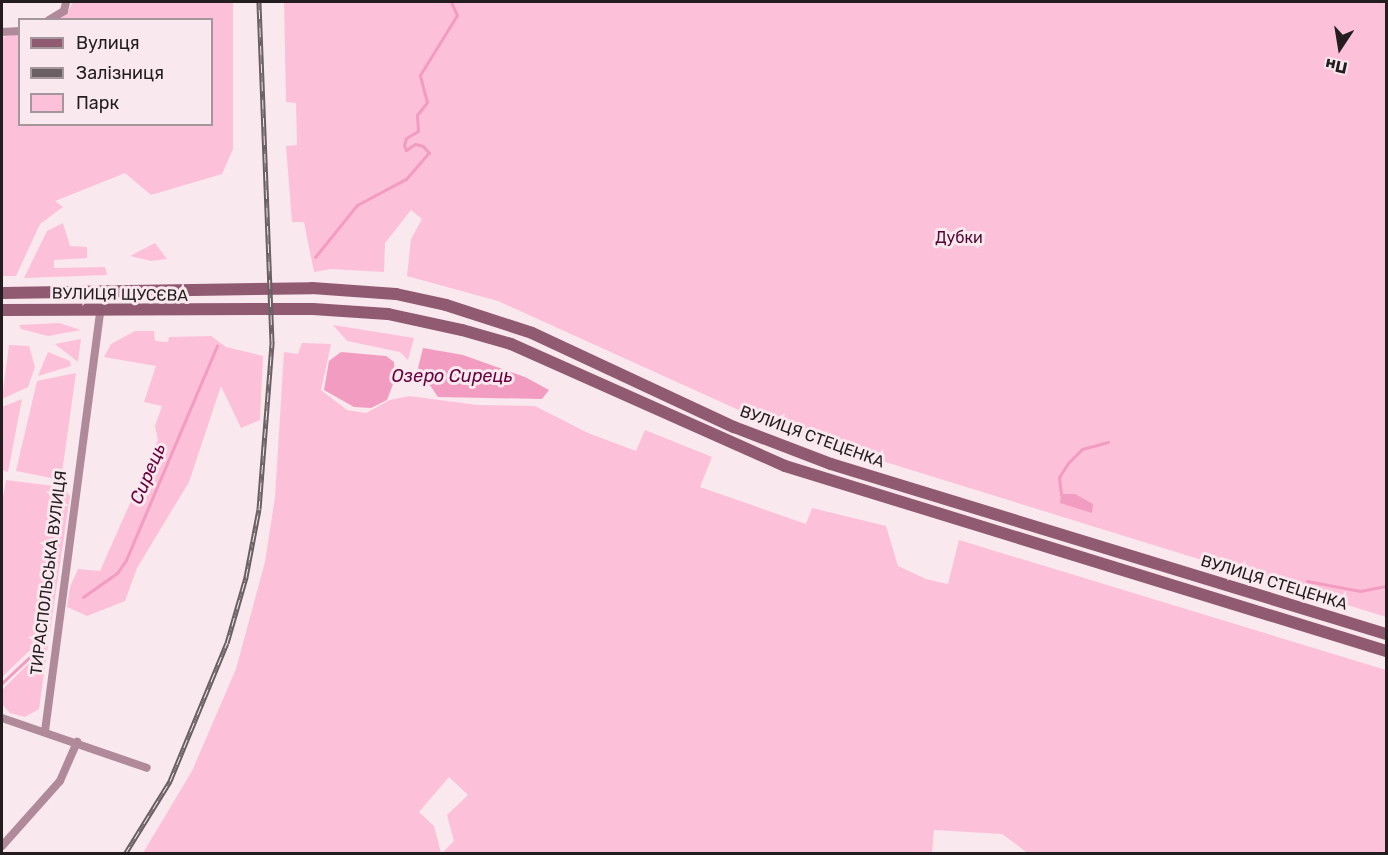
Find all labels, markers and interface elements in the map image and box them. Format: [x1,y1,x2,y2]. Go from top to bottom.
legend [18,18,213,126]
north arrow [1310,18,1370,78]
text: Вулиця [76,32,140,54]
text: Пн [1323,55,1349,78]
text: Залізниця [76,62,164,84]
text: Парк [76,92,119,114]
park label: Дубки [935,228,983,248]
street label: ВУЛИЦЯ ЩУСЄВА [52,284,188,306]
water label: Озеро Сирець [391,365,513,387]
street label: ВУЛИЦЯ СТЕЦЕНКА [737,402,887,472]
water label: Сирець [126,440,170,508]
street label: ТИРАСПОЛЬСЬКА ВУЛИЦЯ [27,470,71,676]
street label: ВУЛИЦЯ СТЕЦЕНКА [1198,552,1350,614]

